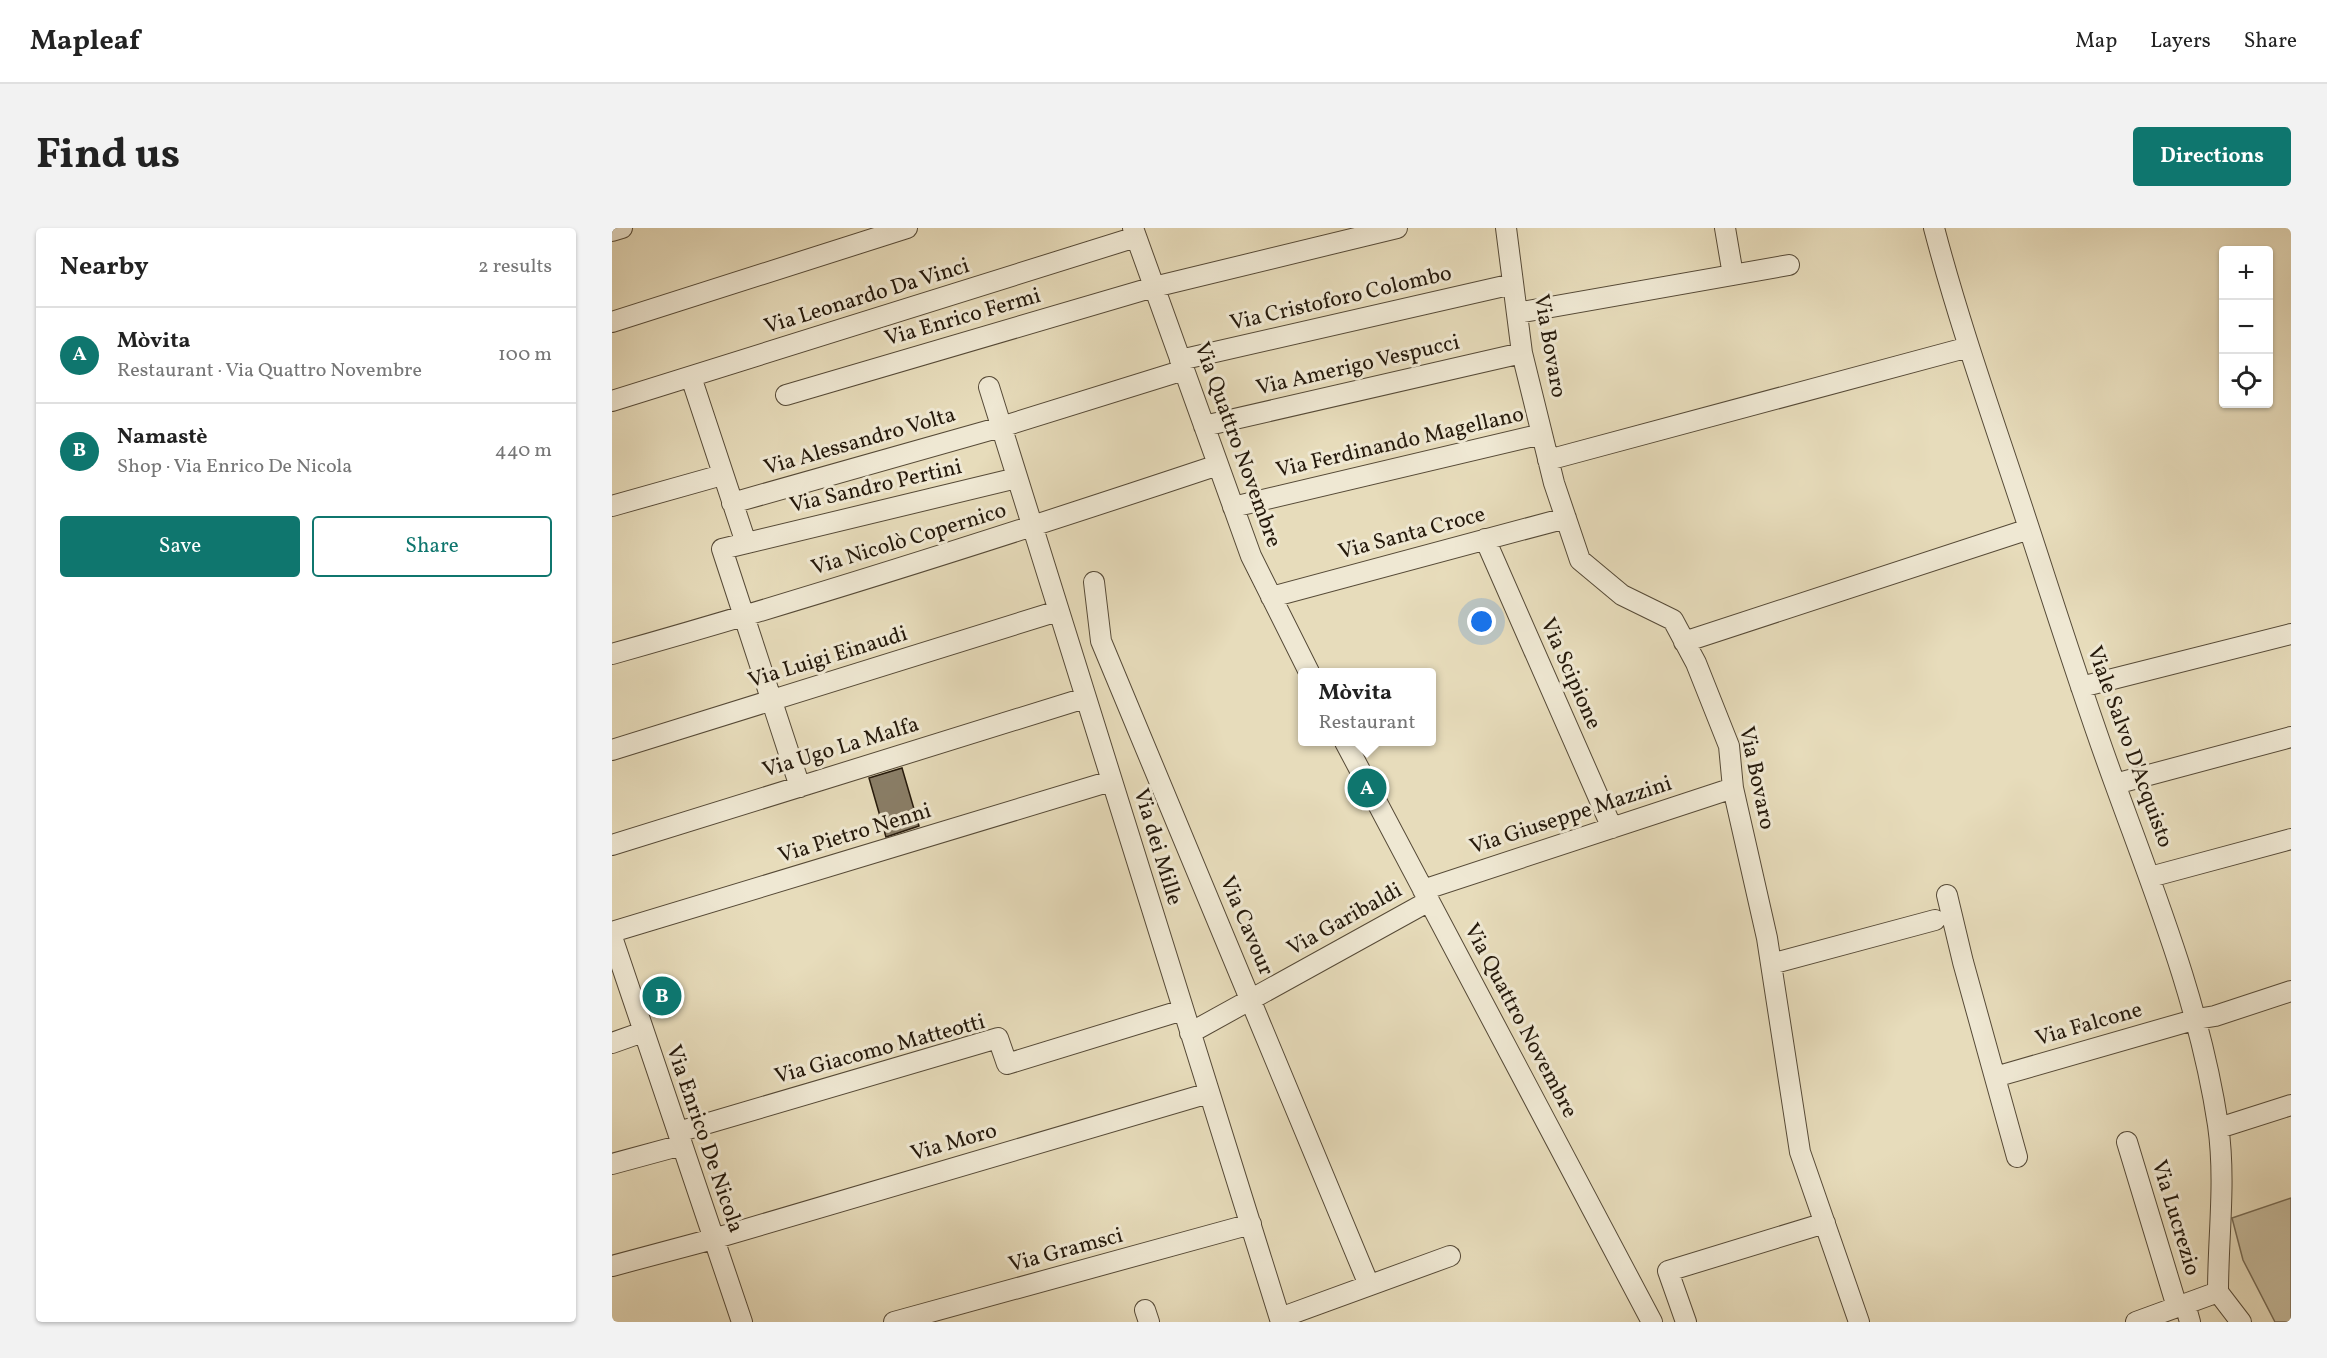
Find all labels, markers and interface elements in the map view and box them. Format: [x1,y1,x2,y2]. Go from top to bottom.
text: Mapleaf [30,22,140,61]
text: Map [2075,27,2117,56]
text: Layers [2150,27,2211,56]
text: Share [2244,27,2297,56]
text: Find us [36,127,180,186]
button: Directions [2133,127,2291,186]
map controls [2219,246,2273,408]
button: + [2219,246,2273,300]
text: Nearby [60,249,149,285]
street label: Via Leonardo Da Vinci [761,251,973,343]
text: 2 results [478,253,552,281]
street label: Via Cristoforo Colombo [1227,258,1455,340]
street label: Via Enrico Fermi [881,281,1045,355]
street label: Via Bovaro [1525,292,1573,400]
button: − [2219,300,2273,354]
text: Mòvita [117,326,190,357]
street label: Via Amerigo Vespucci [1253,327,1463,405]
street label: Via Quattro Novembre [1185,338,1289,552]
text: A [72,341,87,369]
text: 100 m [498,341,552,369]
button: locate [2219,354,2273,408]
text: Restaurant · Via Quattro Novembre [117,357,422,385]
street label: Via Ferdinando Magellano [1273,399,1527,487]
street label: Via Alessandro Volta [760,400,960,484]
text: Namastè [117,422,208,453]
text: B [73,437,86,465]
text: 440 m [495,437,552,465]
street label: Via Sandro Pertini [787,452,965,522]
text: Shop · Via Enrico De Nicola [117,453,352,481]
street label: Via Nicolò Copernico [808,496,1010,584]
street label: Via Santa Croce [1335,500,1489,568]
button: Save [60,516,300,577]
button: Share [312,516,552,577]
your location [1467,607,1496,636]
street label: Via Scipione [1532,613,1608,735]
street label: Via Luigi Einaudi [745,619,911,697]
street label: Viale Salvo D'Acquisto [2078,642,2180,852]
popup [1298,668,1436,746]
text: Mòvita [1319,678,1392,709]
street label: Via Ugo La Malfa [759,709,923,787]
text: Restaurant [1319,709,1415,737]
street label: Via Bovaro [1730,724,1782,832]
pin: A [1348,766,1386,810]
street label: Via Giuseppe Mazzini [1466,769,1676,863]
street label: Via dei Mille [1125,785,1189,909]
street label: Via Pietro Nenni [775,796,935,872]
street label: Via Cavour [1211,871,1281,981]
street label: Via Garibaldi [1282,876,1408,964]
street label: Via Quattro Novembre [1456,918,1584,1124]
pin: B [643,974,682,1018]
street label: Via Falcone [2032,995,2146,1055]
street label: Via Giacomo Matteotti [771,1007,989,1093]
street label: Via Enrico De Nicola [657,1041,751,1237]
street label: Via Moro [907,1116,1001,1170]
street label: Via Lucrezio [2143,1156,2207,1280]
street label: Via Gramsci [1005,1221,1127,1281]

